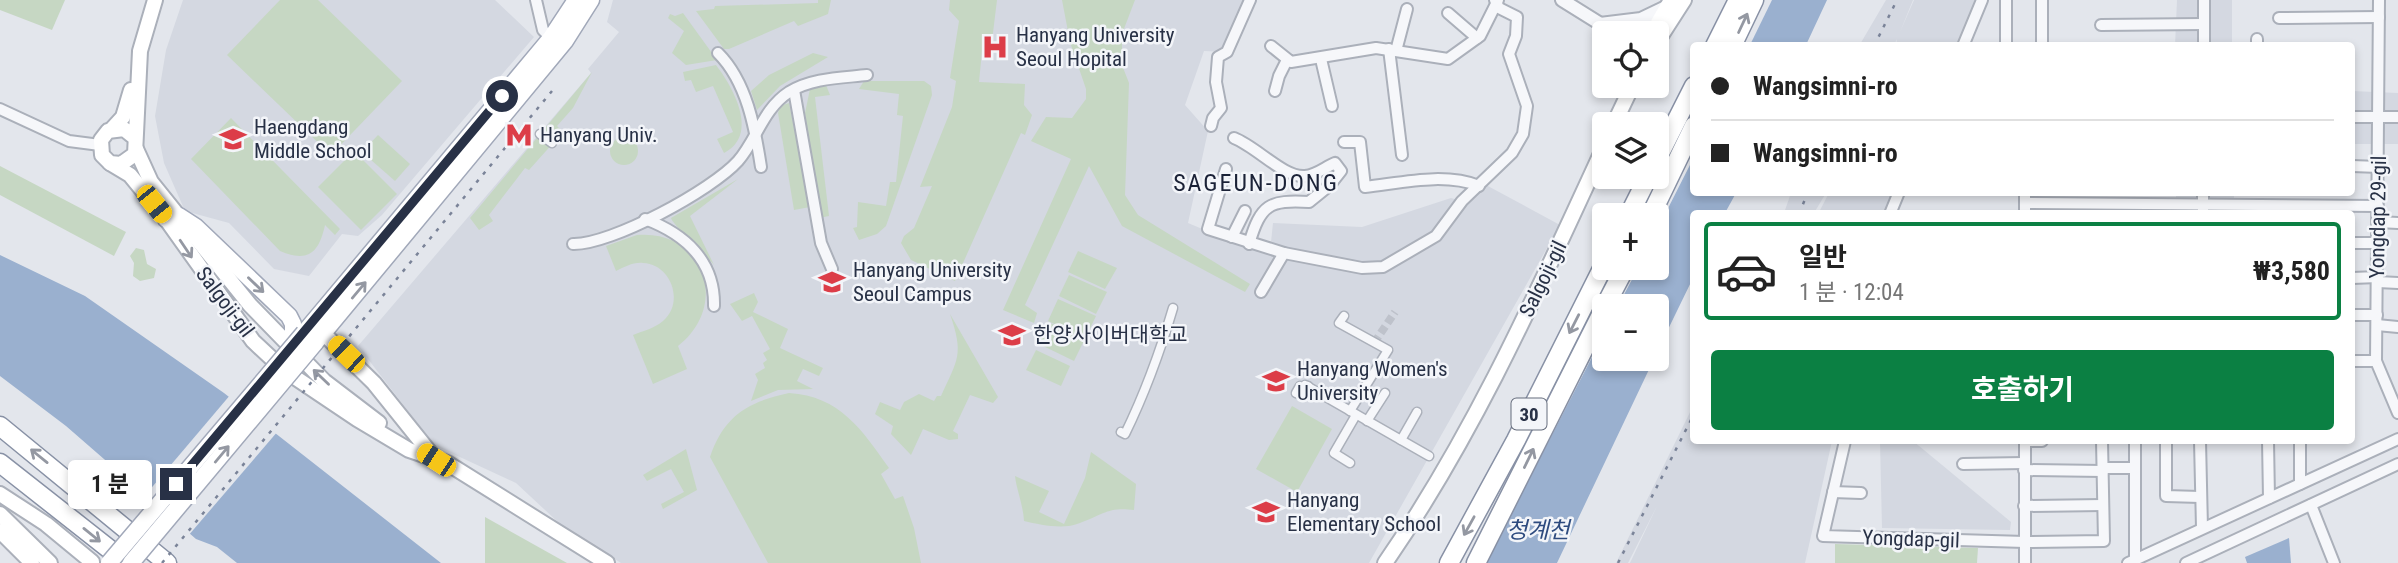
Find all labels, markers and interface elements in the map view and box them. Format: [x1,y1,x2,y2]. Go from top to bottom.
one-way arrow [1737,13,1750,34]
map controls [1592,21,1669,371]
button: locate [1592,21,1669,98]
place label: Hanyang University Seoul Hopital [1016,23,1175,71]
hospital icon: Hanyang University Seoul Hopital [980,32,1010,62]
text: Wangsimni-ro [1753,71,1898,101]
route start [486,80,518,112]
button: layers [1592,112,1669,189]
place label: Haengdang Middle School [254,115,372,163]
metro station icon: Hanyang Univ. [504,120,534,150]
place label: Hanyang Univ. [540,123,657,147]
school or university icon: Haengdang Middle School [218,124,248,154]
text: Wangsimni-ro [1753,138,1898,168]
street label: Yongdap 29-gil [2365,155,2391,279]
district label: SAGEUN-DONG [1173,169,1339,197]
car [133,181,176,227]
button: + [1592,203,1669,280]
street label: Salgoji-gil [1514,237,1572,321]
one-way arrow [179,239,193,258]
icon: car [1715,240,1778,303]
text: 일반 [1799,242,1847,272]
text: ₩3,580 [2253,256,2330,286]
place label: Hanyang University Seoul Campus [853,258,1012,306]
street label: Salgoji-gil [191,262,259,342]
school or university icon: Hanyang University Seoul Campus [817,267,847,297]
one-way arrow [247,277,264,294]
text: 1 분 · 12:04 [1799,279,1904,306]
one-way arrow [350,281,366,299]
button: − [1592,294,1669,371]
one-way arrow [1567,313,1580,334]
school or university icon: 한양사이버대학교 [997,320,1027,350]
place label: 한양사이버대학교 [1033,323,1188,347]
car [324,332,369,376]
button: 호출하기 [1711,350,2334,430]
place label: Hanyang Women's University [1297,357,1448,405]
school or university icon: Hanyang Women's University [1261,366,1291,396]
one-way arrow [313,369,330,386]
road number: 30 [1512,398,1546,430]
car [413,440,460,480]
one-way arrow [214,446,230,464]
one-way arrow [1522,448,1536,469]
one-way arrow [31,449,49,464]
callout: 1 분 [68,460,152,508]
route end [160,468,192,500]
text: 1 분 [91,471,129,498]
place label: Hanyang Elementary School [1287,488,1441,536]
school or university icon: Hanyang Elementary School [1251,497,1281,527]
one-way arrow [1462,515,1475,536]
water label: 청계천 [1506,517,1573,544]
street label: Yongdap-gil [1862,525,1960,553]
one-way arrow [83,527,101,543]

